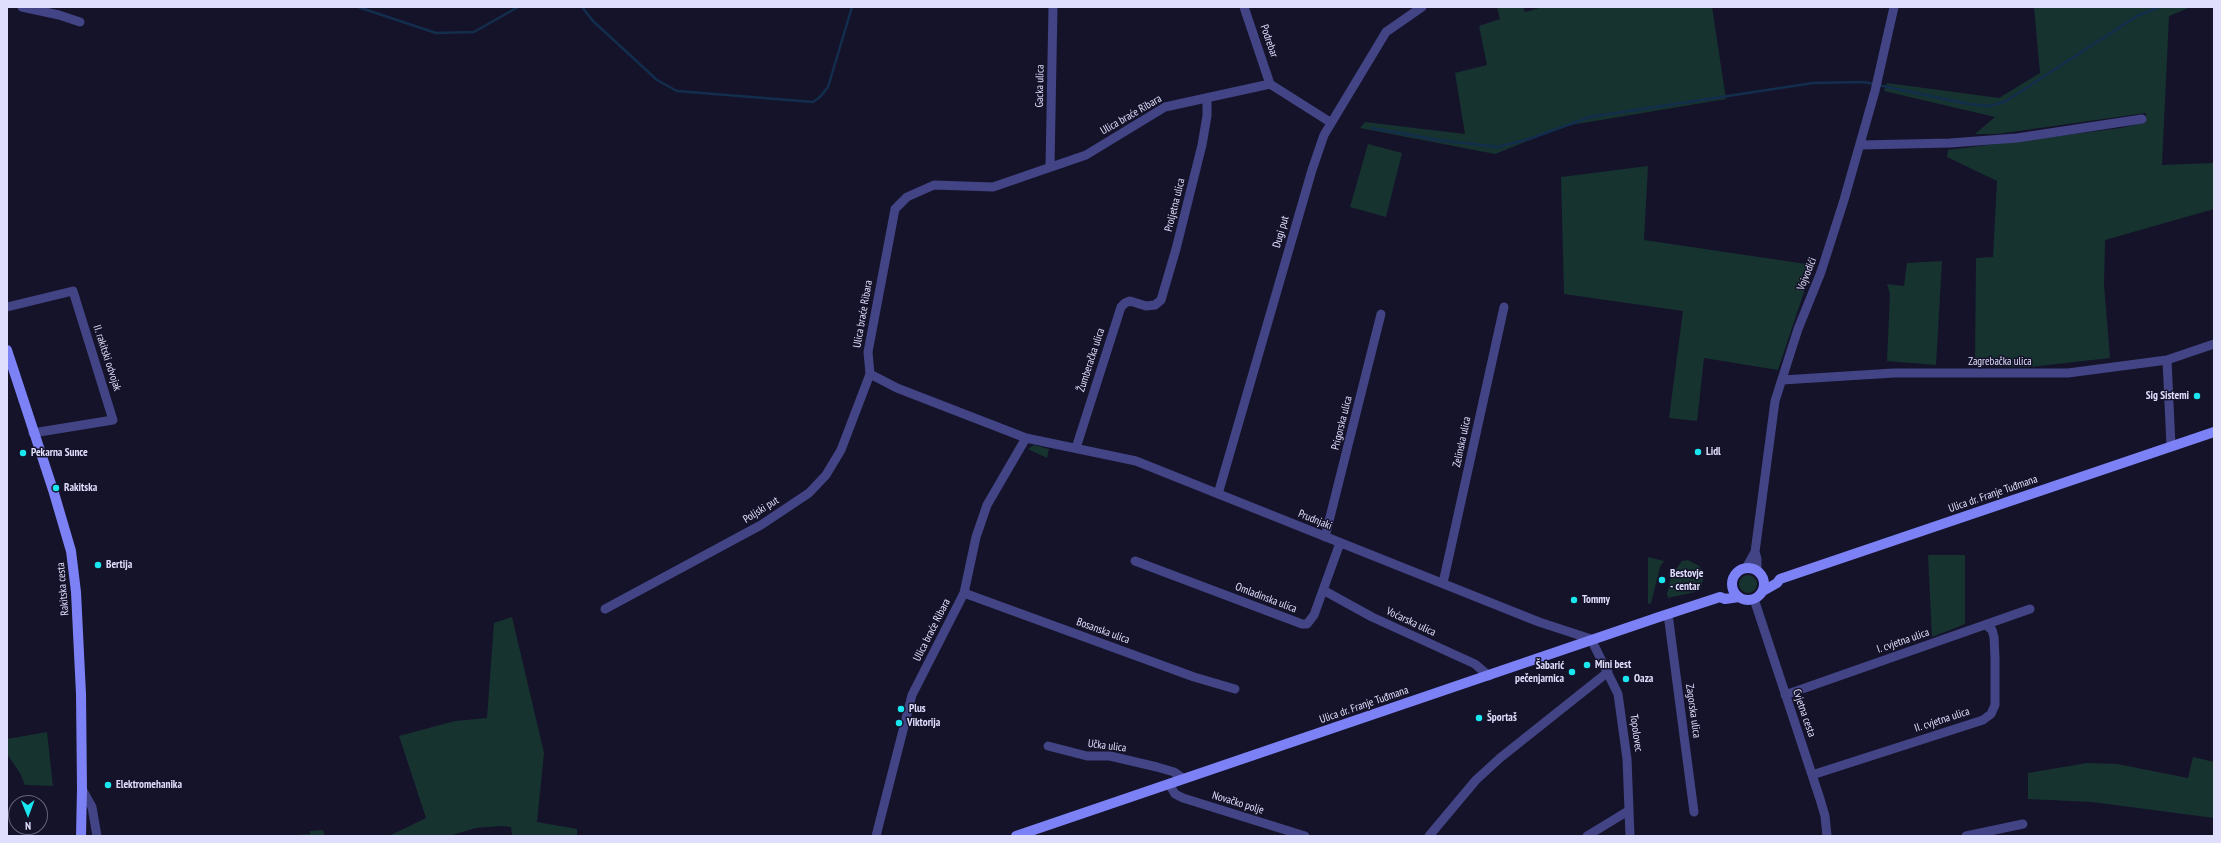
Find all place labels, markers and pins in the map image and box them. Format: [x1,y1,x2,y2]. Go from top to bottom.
place label: Sig Sistemi [2146,389,2189,403]
marker: Sig Sistemi [2192,391,2202,401]
place label: Lidl [1706,445,1721,459]
place label: Pekarna Sunce [31,446,88,460]
marker: Lidl [1693,447,1703,457]
marker: Pekarna Sunce [18,448,28,458]
place label: Rakitska [64,481,97,495]
marker: Rakitska [51,483,61,493]
place label: Bertija [106,558,132,572]
marker: Bertija [93,560,103,570]
place label: Bestovje - centar [1670,567,1704,593]
marker: Bestovje - centar [1657,575,1667,585]
place label: Tommy [1582,593,1610,607]
marker: Tommy [1569,595,1579,605]
place label: Mini best [1595,658,1631,672]
place label: Šabarić pečenjarnica [1515,659,1564,685]
marker: Mini best [1582,660,1592,670]
marker: Šabarić pečenjarnica [1567,667,1577,677]
place label: Oaza [1634,672,1653,686]
marker: Oaza [1621,674,1631,684]
place label: Plus [909,702,926,716]
marker: Plus [896,704,906,714]
place label: Športaš [1487,711,1517,725]
marker: Športaš [1474,713,1484,723]
place label: Viktorija [907,716,940,730]
marker: Viktorija [894,718,904,728]
place label: Elektromehanika [116,778,182,792]
marker: Elektromehanika [103,780,113,790]

